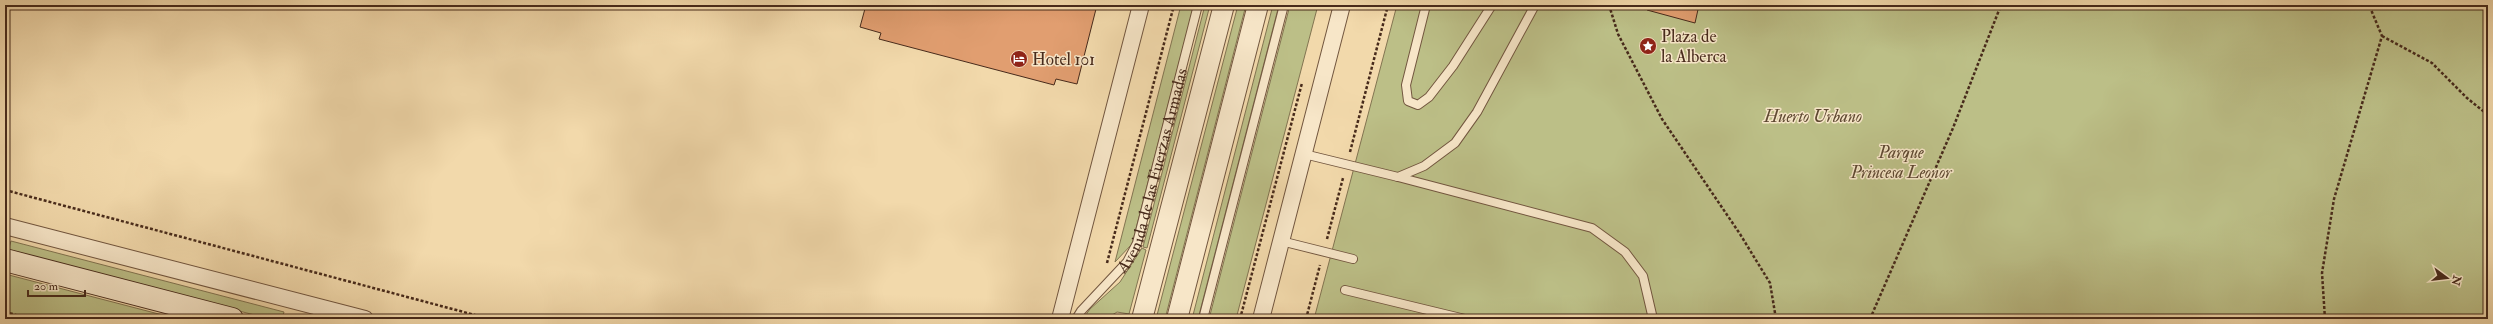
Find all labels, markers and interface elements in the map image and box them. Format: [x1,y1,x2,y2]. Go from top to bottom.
place label: Plaza de la Alberca [1661,26,1728,67]
place icon: Plaza de la Alberca [1638,36,1658,56]
hotel icon: Hotel 101 [1009,49,1029,69]
place label: Hotel 101 [1032,49,1095,70]
street label: Avenida de las Fuerzas Armadas [1112,66,1192,278]
park label: Huerto Urbano [1763,106,1862,127]
park label: Parque Princesa Leonor [1849,142,1953,183]
north arrow [2427,258,2467,298]
scale bar [28,272,85,298]
text: N [2448,273,2464,288]
text: 20 m [34,279,59,294]

